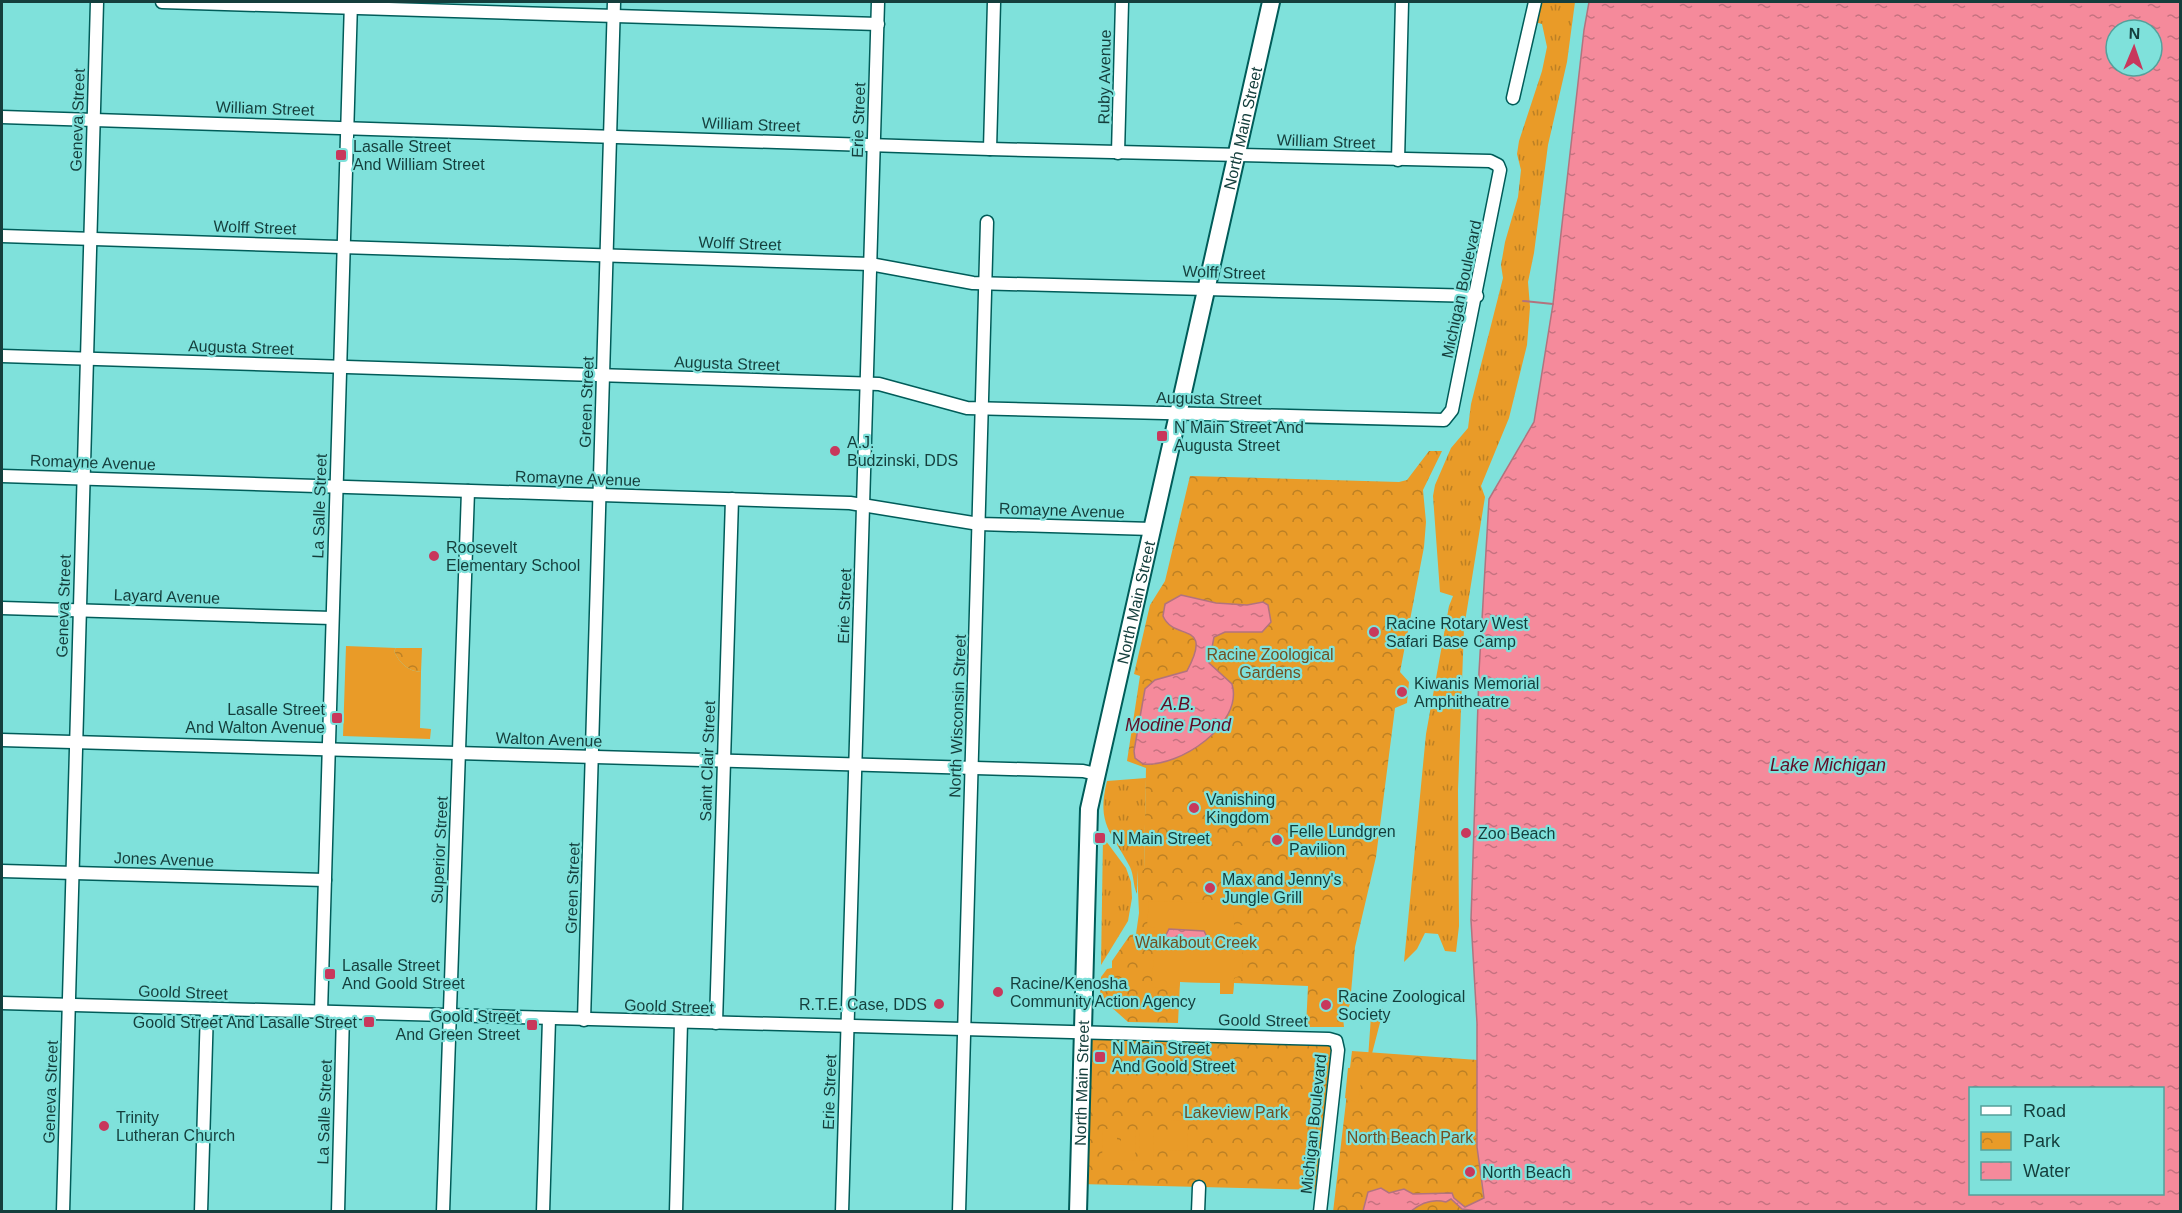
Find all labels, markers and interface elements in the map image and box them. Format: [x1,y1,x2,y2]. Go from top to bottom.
north arrow [2104,18,2164,78]
text: N [2128,25,2141,42]
street label: Ruby Avenue [1095,29,1114,125]
street label: North Main Street [1221,65,1265,191]
street label: Geneva Street [67,68,88,172]
street label: Erie Street [849,81,868,158]
street label: William Street [215,98,315,119]
street label: William Street [701,114,801,135]
street label: William Street [1276,131,1376,152]
place label: Lasalle Street And William Street [353,138,485,173]
marker: Lasalle Street And William Street [334,148,348,162]
street label: Wolff Street [213,218,297,237]
street label: Michigan Boulevard [1439,219,1484,360]
street label: Wolff Street [698,234,782,253]
street label: Wolff Street [1182,263,1266,282]
street label: Augusta Street [188,337,295,358]
street label: Augusta Street [674,353,781,374]
street label: Green Street [576,355,597,448]
street label: Augusta Street [1156,389,1263,408]
place label: N Main Street And Augusta Street [1174,419,1304,454]
marker: N Main Street And Augusta Street [1155,429,1169,443]
place label: A.J. Budzinski, DDS [847,434,958,469]
marker: A.J. Budzinski, DDS [828,444,842,458]
street label: Romayne Avenue [30,452,156,473]
street label: La Salle Street [309,453,330,559]
street label: Romayne Avenue [515,468,641,489]
street label: Romayne Avenue [999,500,1125,521]
place label: Roosevelt Elementary School [446,539,580,574]
street label: North Main Street [1114,539,1158,666]
marker: Roosevelt Elementary School [427,549,441,563]
street label: Geneva Street [53,554,74,658]
street label: Erie Street [835,567,854,644]
street label: Layard Avenue [113,586,221,607]
place label: Racine Rotary West Safari Base Camp [1386,615,1529,650]
marker: Racine Rotary West Safari Base Camp [1367,625,1381,639]
street label: North Wisconsin Street [946,633,969,798]
park label: Racine Zoological Gardens [1206,646,1334,681]
place label: Kiwanis Memorial Amphitheatre [1414,675,1539,710]
marker: Kiwanis Memorial Amphitheatre [1395,685,1409,699]
water label: A.B. Modine Pond [1125,694,1232,735]
street label: Saint Clair Street [697,700,718,822]
place label: Lasalle Street And Walton Avenue [185,701,326,736]
marker: Lasalle Street And Walton Avenue [330,711,344,725]
street label: Walton Avenue [495,729,603,750]
water label: Lake Michigan [1770,755,1886,775]
place label: Vanishing Kingdom [1206,791,1275,826]
street label: Superior Street [428,795,451,904]
marker: Vanishing Kingdom [1187,801,1201,815]
place label: Felle Lundgren Pavilion [1289,823,1396,858]
place label: Zoo Beach [1478,825,1555,842]
marker: Zoo Beach [1459,826,1473,840]
place label: N Main Street [1112,830,1210,847]
marker: N Main Street [1093,831,1107,845]
marker: Felle Lundgren Pavilion [1270,833,1284,847]
street label: Green Street [562,841,583,934]
street label: Jones Avenue [114,849,214,870]
place label: Max and Jenny's Jungle Grill [1222,871,1342,906]
marker: Max and Jenny's Jungle Grill [1203,881,1217,895]
park label: Walkabout Creek [1135,934,1258,951]
place label: Lasalle Street And Goold Street [342,957,465,992]
marker: Lasalle Street And Goold Street [323,967,337,981]
place label: Racine/Kenosha Community Action Agency [1010,975,1196,1010]
street label: Goold Street [138,982,229,1003]
marker: Racine/Kenosha Community Action Agency [991,985,1005,999]
place label: Racine Zoological Society [1338,988,1465,1023]
street label: Goold Street [624,996,715,1017]
place label: R.T.E. Case, DDS [799,996,927,1013]
marker: R.T.E. Case, DDS [932,997,946,1011]
marker: Racine Zoological Society [1319,998,1333,1012]
place label: Goold Street And Green Street [395,1008,521,1043]
street label: Goold Street [1218,1011,1309,1030]
place label: Goold Street And Lasalle Street [133,1014,358,1031]
marker: Goold Street And Lasalle Street [362,1015,376,1029]
marker: Goold Street And Green Street [525,1018,539,1032]
street label: North Main Street [1072,1020,1092,1146]
street label: Geneva Street [40,1040,61,1144]
place label: N Main Street And Goold Street [1112,1040,1235,1075]
marker: N Main Street And Goold Street [1093,1050,1107,1064]
street label: Erie Street [820,1053,839,1130]
street label: Michigan Boulevard [1298,1053,1329,1195]
street label: La Salle Street [314,1059,335,1165]
legend [1969,1087,2164,1195]
text: Road [2023,1101,2066,1121]
park label: Lakeview Park [1184,1104,1289,1121]
place label: Trinity Lutheran Church [116,1109,235,1144]
marker: Trinity Lutheran Church [97,1119,111,1133]
park label: North Beach Park [1347,1129,1474,1146]
text: Park [2023,1131,2061,1151]
text: Water [2023,1161,2070,1181]
place label: North Beach [1482,1164,1571,1181]
marker: North Beach [1463,1165,1477,1179]

